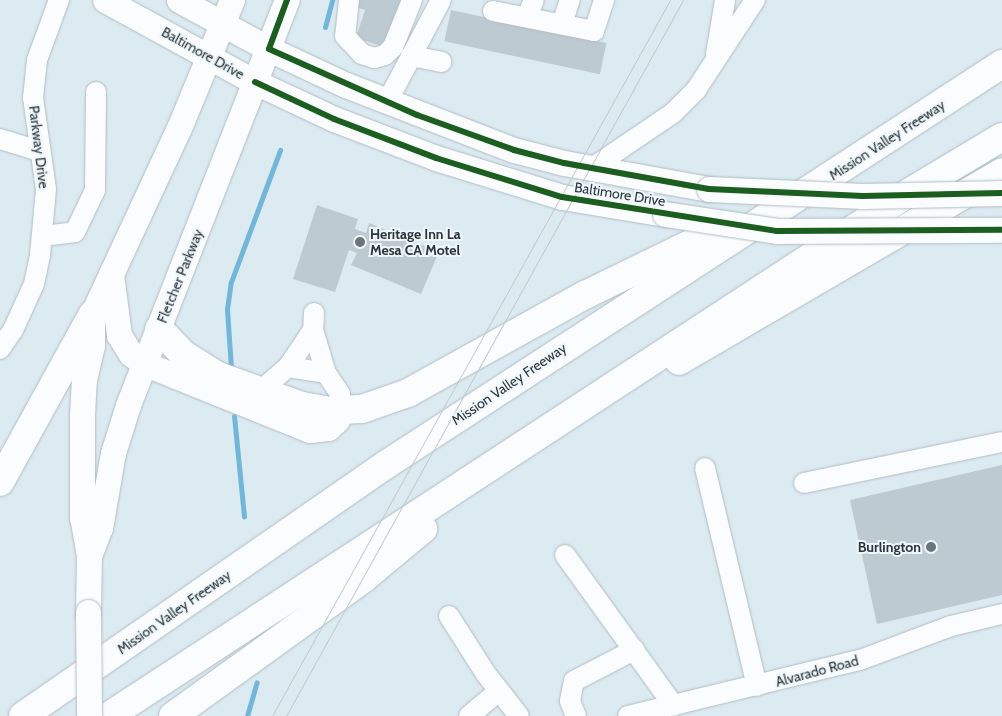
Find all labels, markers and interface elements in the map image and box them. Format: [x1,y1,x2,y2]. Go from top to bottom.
street label: Baltimore Drive [159,23,247,83]
street label: Mission Valley Freeway [826,96,948,184]
street label: Parkway Drive [26,105,52,189]
street label: Baltimore Drive [573,179,667,209]
place label: Heritage Inn La Mesa CA Motel [370,226,461,258]
street label: Fletcher Parkway [153,227,207,325]
marker: Heritage Inn La Mesa CA Motel [354,236,366,248]
street label: Mission Valley Freeway [448,339,570,429]
place label: Burlington [858,539,921,555]
marker: Burlington [925,541,937,553]
street label: Mission Valley Freeway [114,566,234,658]
street label: Alvarado Road [774,652,860,690]

